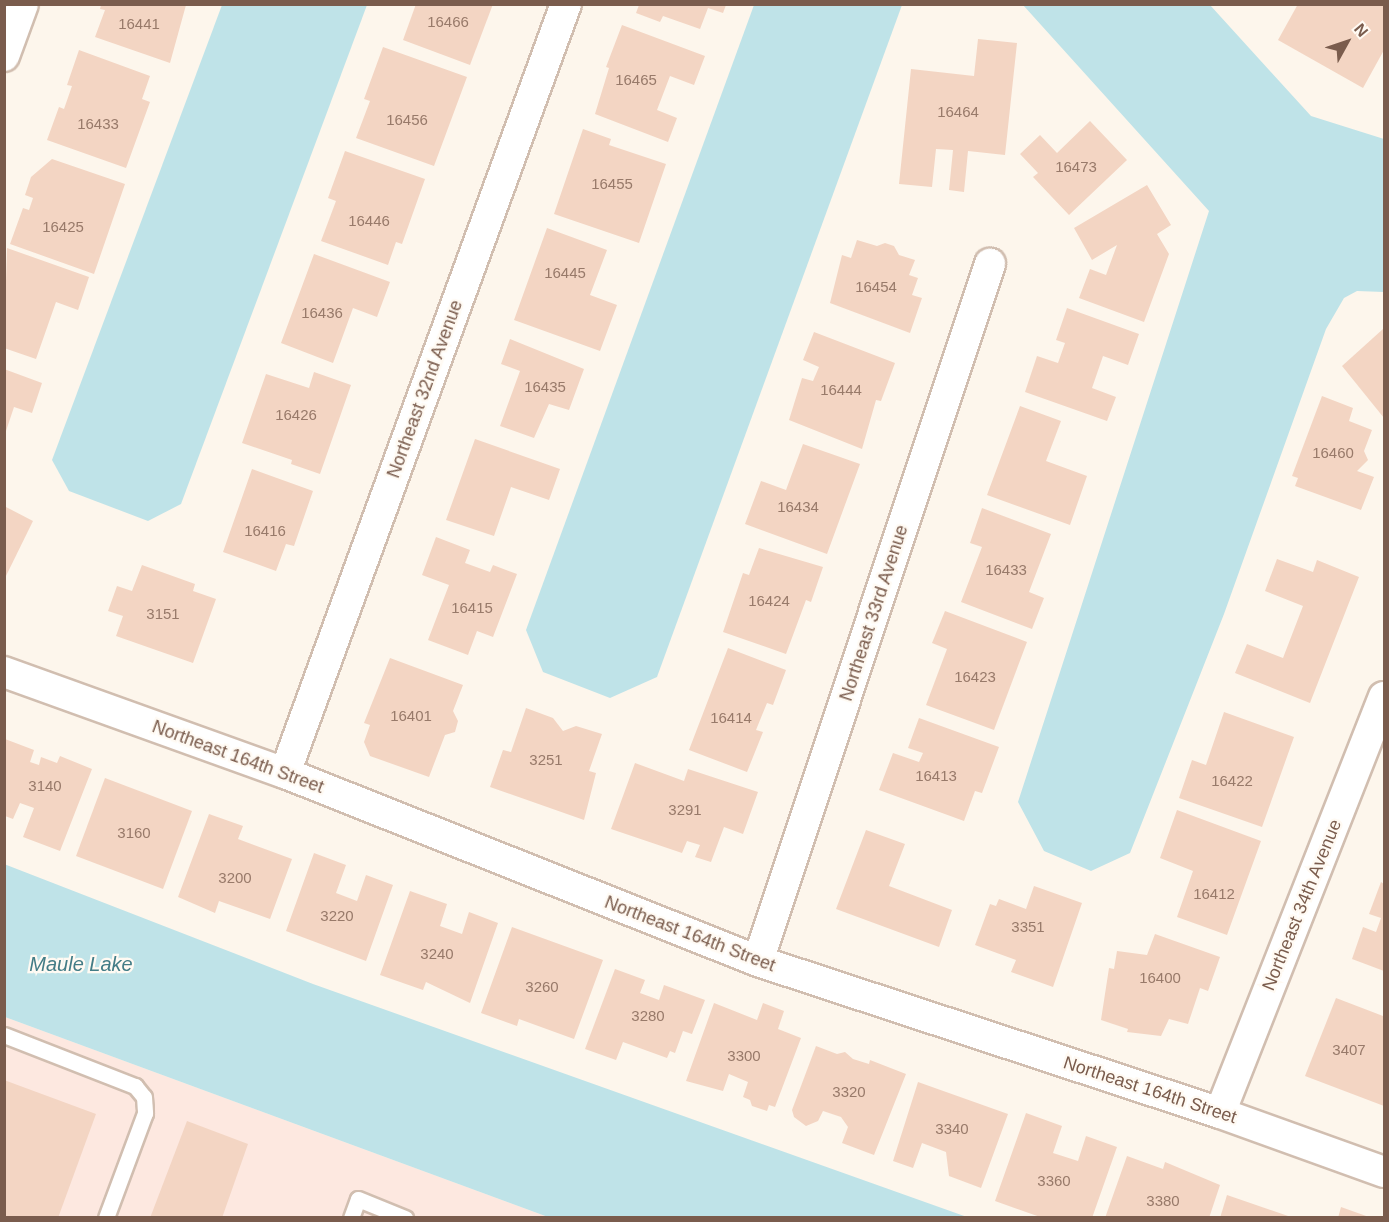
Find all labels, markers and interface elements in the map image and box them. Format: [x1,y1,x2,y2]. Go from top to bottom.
north arrow [1317,12,1377,72]
house number: 16466 [427,13,469,31]
house number: 16441 [118,15,160,33]
text: N [1351,20,1371,40]
house number: 16465 [615,71,657,89]
house number: 16464 [937,103,979,121]
house number: 16456 [386,111,428,129]
house number: 16433 [77,115,119,133]
house number: 16473 [1055,158,1097,176]
house number: 16455 [591,175,633,193]
house number: 16446 [348,212,390,230]
house number: 16425 [42,218,84,236]
house number: 16445 [544,264,586,282]
house number: 16454 [855,278,897,296]
street label: Northeast 32nd Avenue [383,297,467,481]
house number: 16436 [301,304,343,322]
house number: 16435 [524,378,566,396]
house number: 16444 [820,381,862,399]
house number: 16426 [275,406,317,424]
house number: 16460 [1312,444,1354,462]
house number: 16434 [777,498,819,516]
house number: 16416 [244,522,286,540]
street label: Northeast 33rd Avenue [835,522,913,704]
house number: 16433 [985,561,1027,579]
house number: 16424 [748,592,790,610]
house number: 16415 [451,599,493,617]
house number: 3151 [146,605,180,623]
house number: 16423 [954,668,996,686]
house number: 16401 [390,707,432,725]
house number: 16414 [710,709,752,727]
street label: Northeast 164th Street [149,716,327,798]
house number: 3251 [529,751,563,769]
house number: 16413 [915,767,957,785]
house number: 16422 [1211,772,1253,790]
house number: 3140 [28,777,62,795]
house number: 3291 [668,801,702,819]
street label: Northeast 34th Avenue [1258,816,1346,994]
house number: 3160 [117,824,151,842]
house number: 3200 [218,869,252,887]
house number: 16412 [1193,885,1235,903]
street label: Northeast 164th Street [602,891,778,977]
house number: 3220 [320,907,354,925]
house number: 3351 [1011,918,1045,936]
house number: 3240 [420,945,454,963]
water label: Maule Lake [29,952,133,976]
house number: 16400 [1139,969,1181,987]
house number: 3260 [525,978,559,996]
house number: 3280 [631,1007,665,1025]
house number: 3407 [1332,1041,1366,1059]
house number: 3300 [727,1047,761,1065]
street label: Northeast 164th Street [1061,1052,1239,1128]
house number: 3320 [832,1083,866,1101]
house number: 3340 [935,1120,969,1138]
house number: 3360 [1037,1172,1071,1190]
house number: 3380 [1146,1192,1180,1210]

